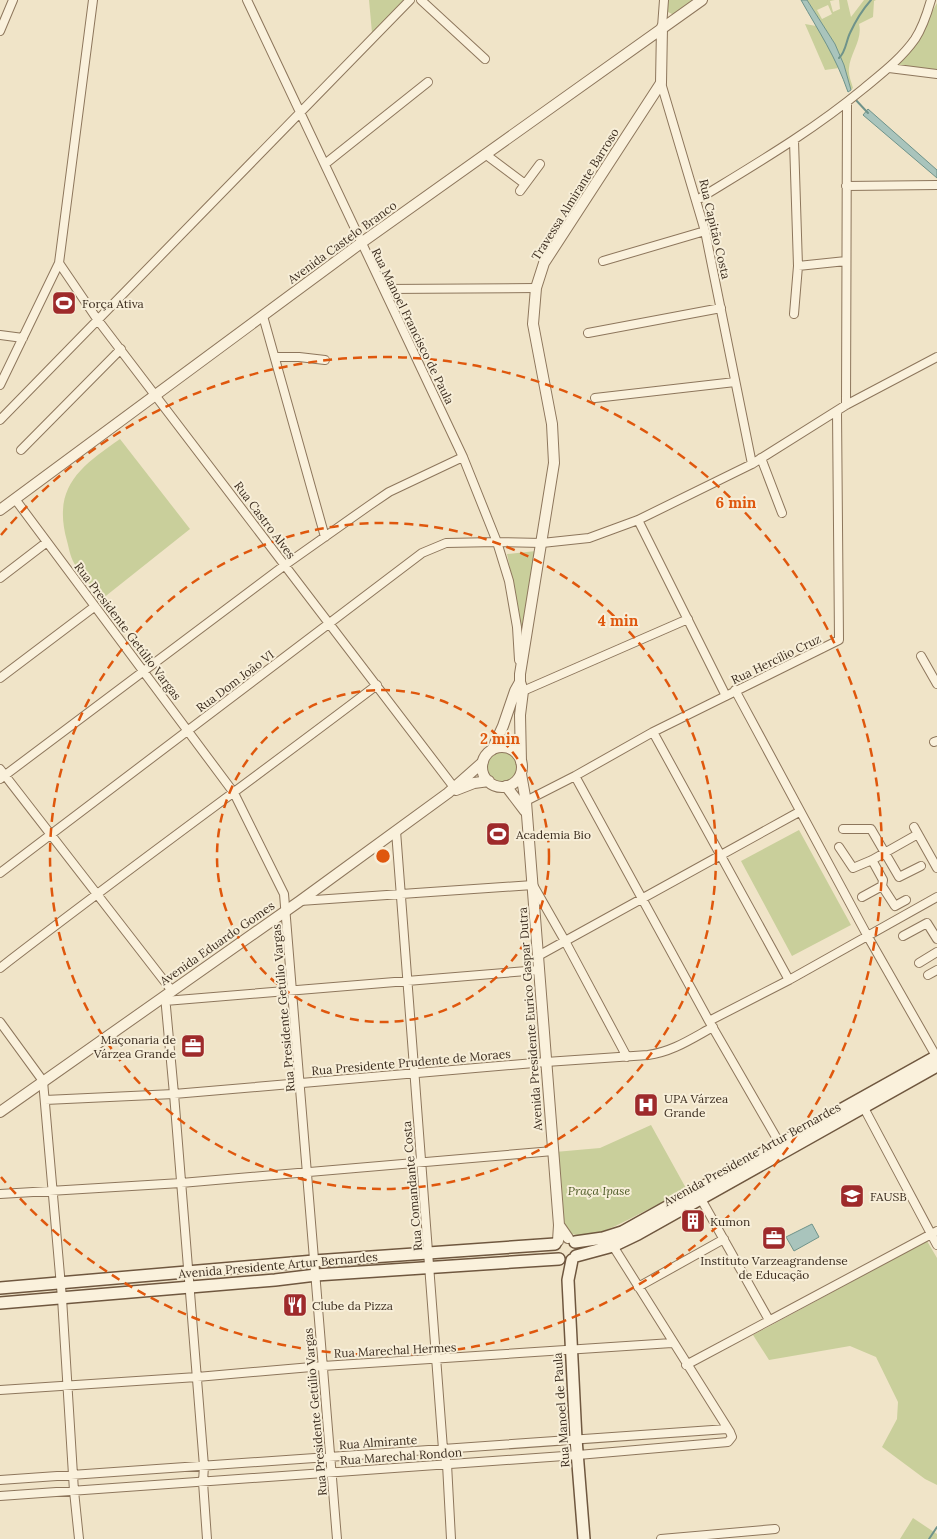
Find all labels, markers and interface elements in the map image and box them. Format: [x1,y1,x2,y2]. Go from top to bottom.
street label: Travessa Almirante Barroso [528,125,622,263]
street label: Rua Capitão Costa [696,178,734,280]
street label: Avenida Castelo Branco [284,197,399,287]
street label: Rua Manoel Francisco de Paula [369,245,457,407]
sports icon: Força Ativa [51,290,77,316]
place label: Força Ativa [82,296,144,311]
street label: Rua Castro Alves [231,478,299,562]
text: 6 min [716,493,757,512]
street label: Rua Presidente Getúlio Vargas [71,559,185,703]
text: 4 min [598,611,639,630]
street label: Rua Hercílio Cruz [729,631,823,687]
street label: Rua Dom João VI [193,647,277,715]
text: 2 min [480,729,521,748]
sports icon: Academia Bio [485,821,511,847]
place label: Academia Bio [515,827,591,842]
centre of rings [374,847,392,865]
street label: Avenida Eduardo Gomes [156,897,278,989]
street label: Avenida Presidente Eurico Gaspar Dutra [515,907,545,1132]
street label: Rua Presidente Getúlio Vargas [268,923,298,1093]
place label: Maçonaria de Várzea Grande [93,1032,176,1061]
office icon: Maçonaria de Várzea Grande [180,1033,206,1059]
street label: Rua Presidente Prudente de Moraes [311,1046,512,1078]
place label: UPA Várzea Grande [664,1091,728,1120]
hospital icon: UPA Várzea Grande [633,1092,659,1118]
street label: Avenida Presidente Artur Bernardes [660,1099,843,1209]
street label: Rua Comandante Costa [399,1120,425,1252]
park label: Praça Ipase [568,1183,631,1198]
school or university icon: FAUSB [839,1183,865,1209]
place label: FAUSB [870,1189,907,1204]
building icon: Kumon [680,1208,706,1234]
place label: Kumon [710,1214,750,1229]
office icon: Instituto Varzeagrandense de Educação [761,1225,787,1251]
street label: Avenida Presidente Artur Bernardes [177,1249,379,1281]
place label: Instituto Varzeagrandense de Educação [700,1253,848,1282]
restaurant icon: Clube da Pizza [282,1292,308,1318]
place label: Clube da Pizza [312,1298,393,1313]
street label: Rua Presidente Getúlio Vargas [300,1327,330,1497]
street label: Rua Marechal Hermes [333,1339,457,1361]
street label: Rua Manoel de Paula [549,1352,573,1468]
street label: Rua Almirante [338,1432,418,1452]
street label: Rua Marechal Rondon [340,1444,462,1468]

